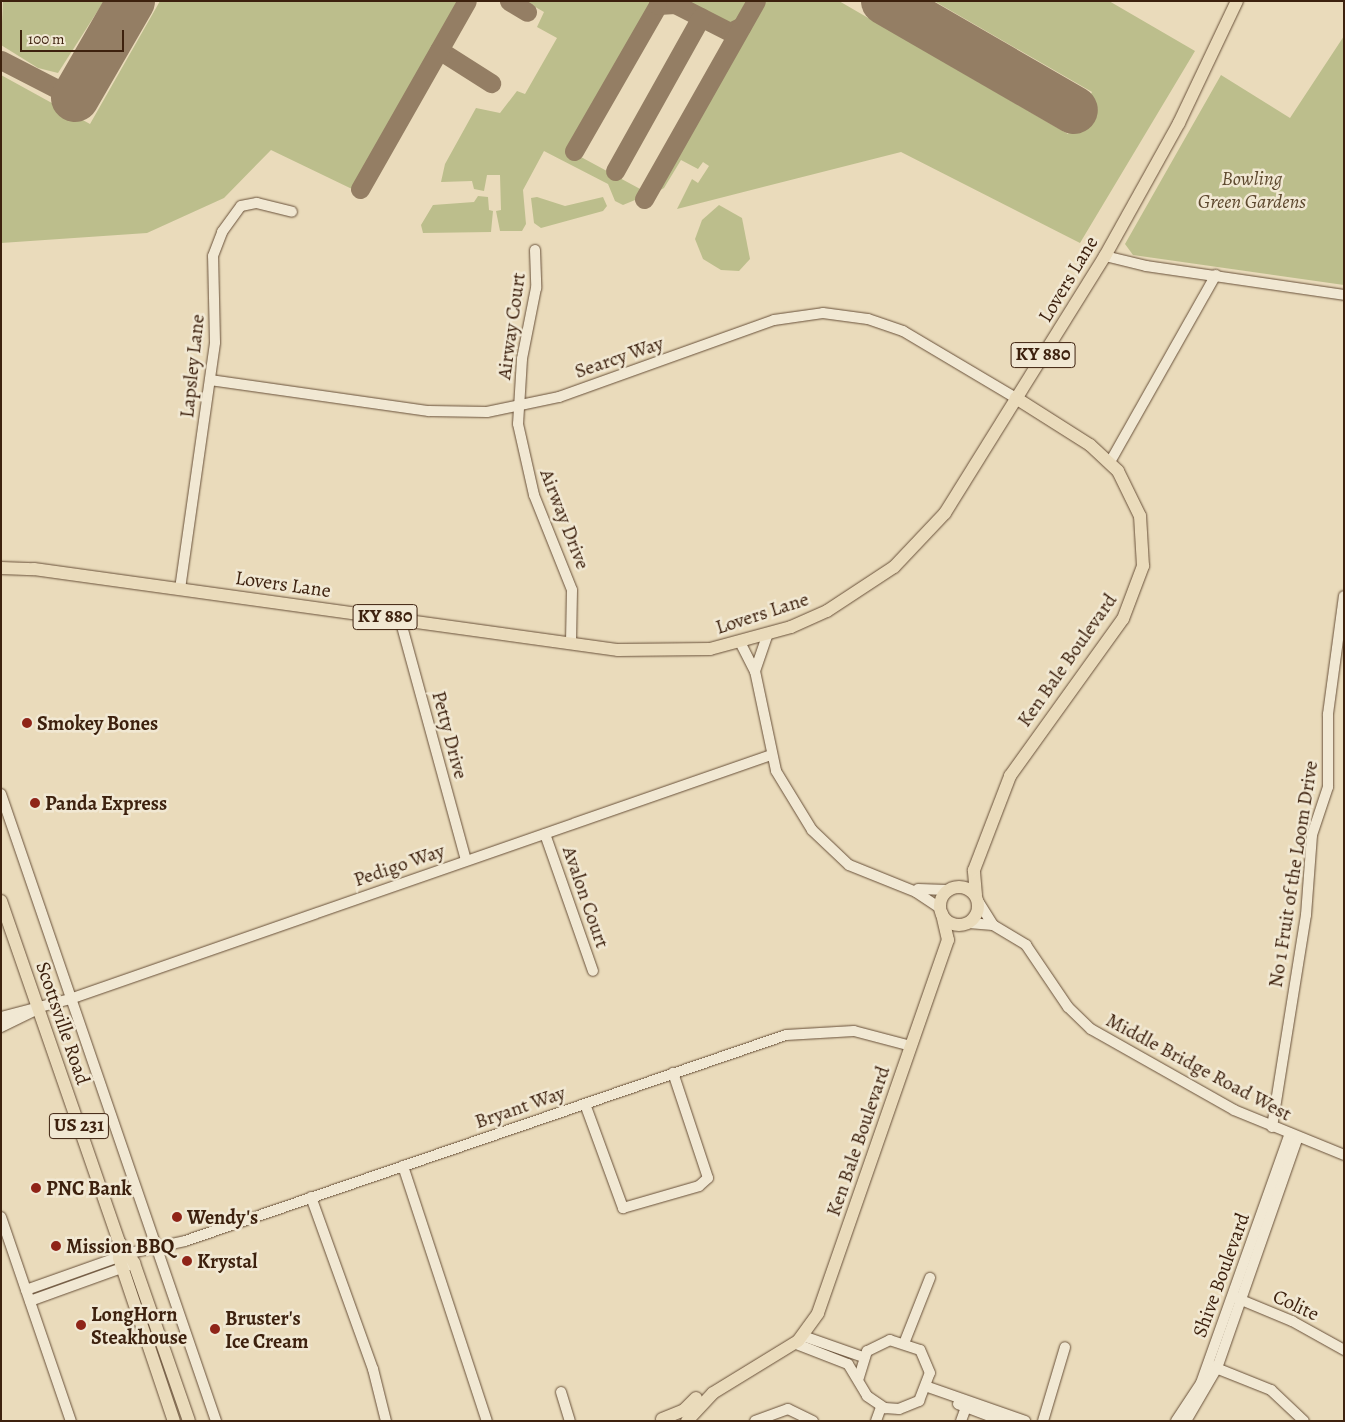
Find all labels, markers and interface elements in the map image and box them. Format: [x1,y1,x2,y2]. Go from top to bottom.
scale bar [22,20,126,52]
text: 100 m [28,29,65,49]
park label: Bowling Green Gardens [1198,166,1306,213]
street label: Lovers Lane [1033,232,1103,326]
street label: Airway Court [492,271,530,381]
street label: Lapsley Lane [175,313,209,419]
street label: Searcy Way [572,331,666,383]
road number: KY 880 [1010,338,1076,372]
street label: Airway Drive [535,466,595,572]
street label: Lovers Lane [234,565,332,603]
street label: Lovers Lane [712,587,812,639]
street label: Ken Bale Boulevard [1012,589,1122,731]
road number: KY 880 [352,600,418,634]
street label: Petty Drive [427,688,473,782]
place label: Smokey Bones [37,711,158,735]
marker: Smokey Bones [21,717,33,729]
street label: No 1 Fruit of the Loom Drive [1263,759,1323,989]
place label: Panda Express [45,791,167,815]
marker: Panda Express [29,797,41,809]
street label: Pedigo Way [351,838,447,892]
street label: Avalon Court [557,843,615,951]
street label: Scottsville Road [31,958,95,1088]
street label: Middle Bridge Road West [1102,1008,1296,1126]
street label: Ken Bale Boulevard [821,1063,895,1219]
street label: Bryant Way [472,1080,568,1134]
road number: US 231 [48,1110,110,1142]
place label: PNC Bank [46,1176,132,1200]
marker: PNC Bank [30,1182,42,1194]
place label: Wendy's [187,1205,258,1229]
street label: Shive Boulevard [1187,1209,1255,1341]
marker: Wendy's [171,1211,183,1223]
place label: Mission BBQ [66,1234,174,1258]
marker: Mission BBQ [50,1240,62,1252]
place label: Krystal [197,1249,258,1273]
marker: Krystal [181,1255,193,1267]
street label: Colite [1269,1284,1323,1326]
place label: LongHorn Steakhouse [91,1302,187,1349]
place label: Bruster's Ice Cream [225,1306,309,1353]
marker: LongHorn Steakhouse [75,1319,87,1331]
marker: Bruster's Ice Cream [209,1323,221,1335]

